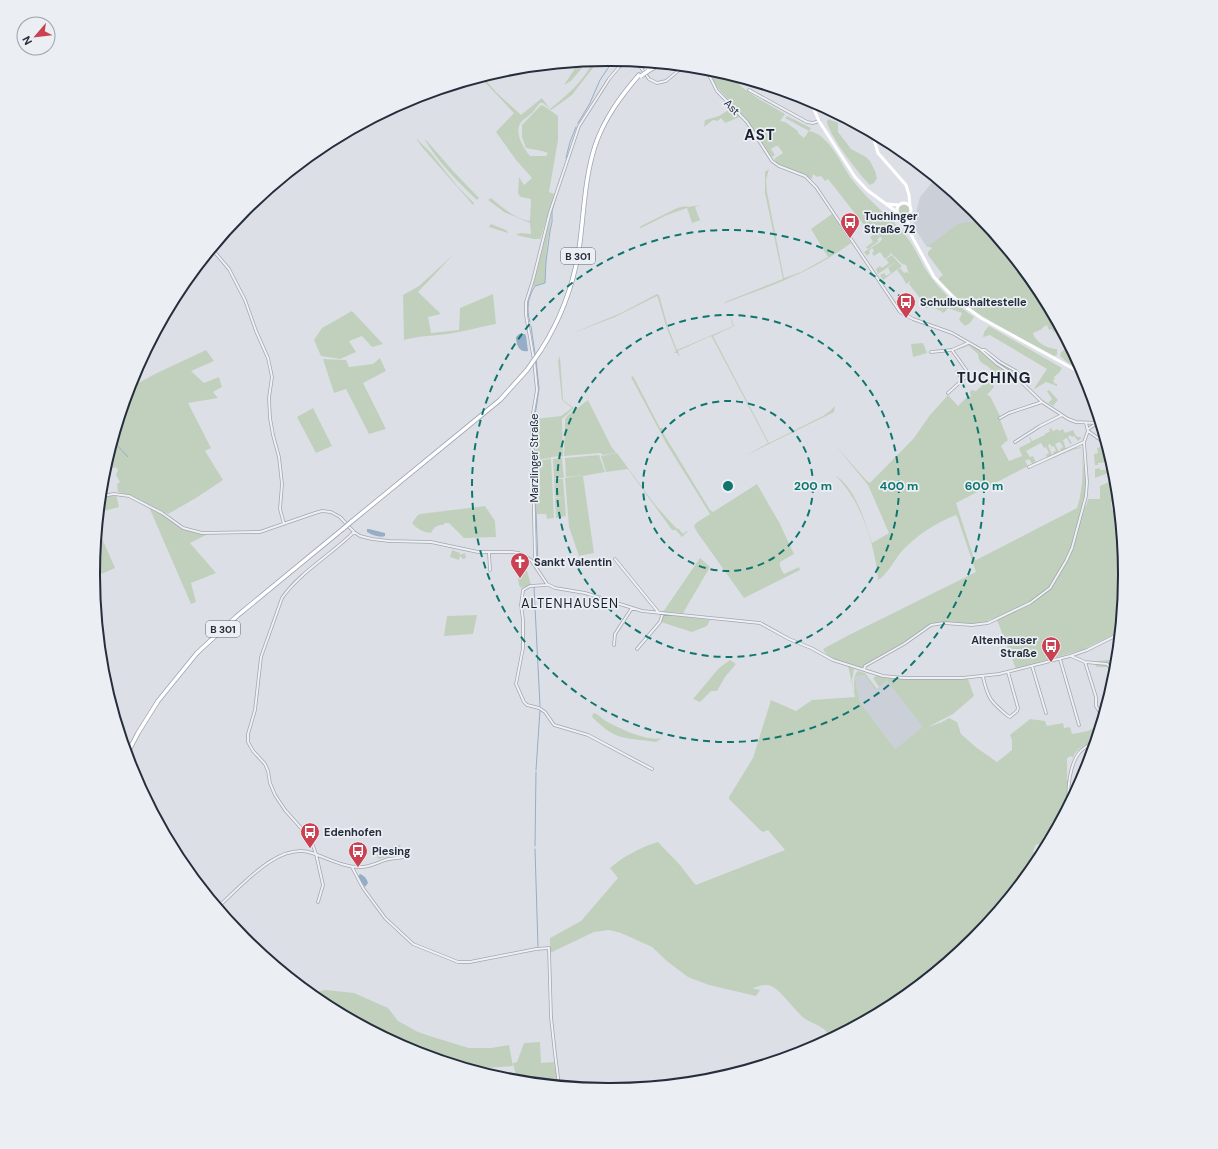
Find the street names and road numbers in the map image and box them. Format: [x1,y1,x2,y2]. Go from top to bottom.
street label: Ast [721,96,743,118]
road number: B 301 [561,248,595,264]
street label: Marzlinger Straße [527,413,541,503]
road number: B 301 [206,621,240,637]

